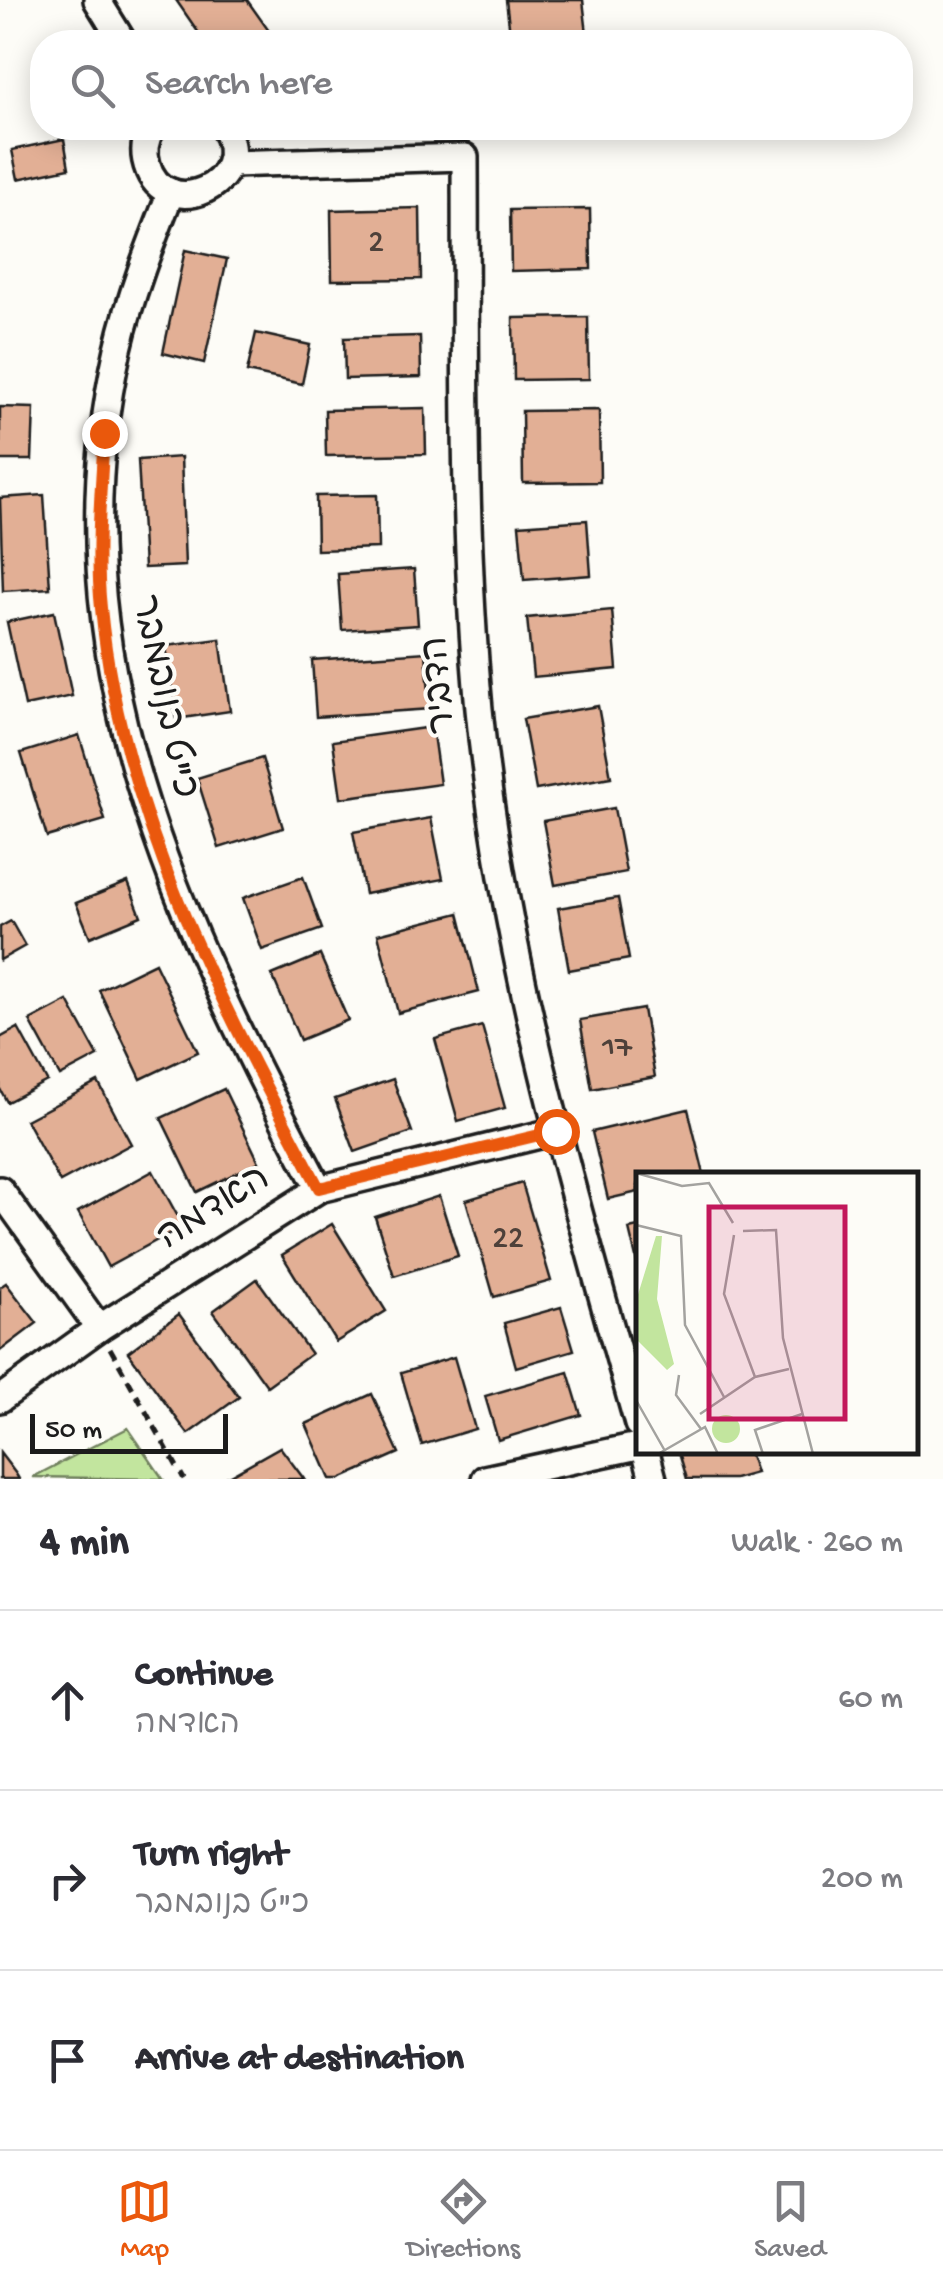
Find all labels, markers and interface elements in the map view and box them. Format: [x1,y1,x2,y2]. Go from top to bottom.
search box [30,30,913,140]
icon: search [65,58,120,113]
text: Search here [145,63,332,107]
house number: 2 [368,225,384,263]
route end [82,411,128,457]
street label: כ"ט בנובמבר [119,591,206,803]
street label: הדביר [416,634,468,736]
house number: 17 [601,1030,633,1068]
route start [534,1109,580,1155]
street label: האדמה [151,1158,279,1262]
inset map [636,1172,918,1454]
house number: 22 [492,1221,524,1259]
scale bar [30,1409,228,1454]
text: 50 m [45,1415,102,1448]
text: 4 min [40,1520,129,1569]
text: Walk · 260 m [731,1525,903,1563]
text: Continue [135,1654,273,1698]
icon: ahead [40,1673,95,1728]
text: 60 m [838,1681,903,1719]
text: האדמה [135,1707,240,1745]
text: Turn right [135,1834,287,1878]
icon: right [40,1853,95,1908]
text: 200 m [821,1861,903,1899]
text: כ"ט בנובמבר [135,1887,309,1925]
icon: arrive [40,2033,95,2088]
text: Arrive at destination [135,2038,464,2082]
tab: Map [117,2174,172,2267]
tab: Directions [406,2174,520,2267]
tab: Saved [754,2174,826,2267]

